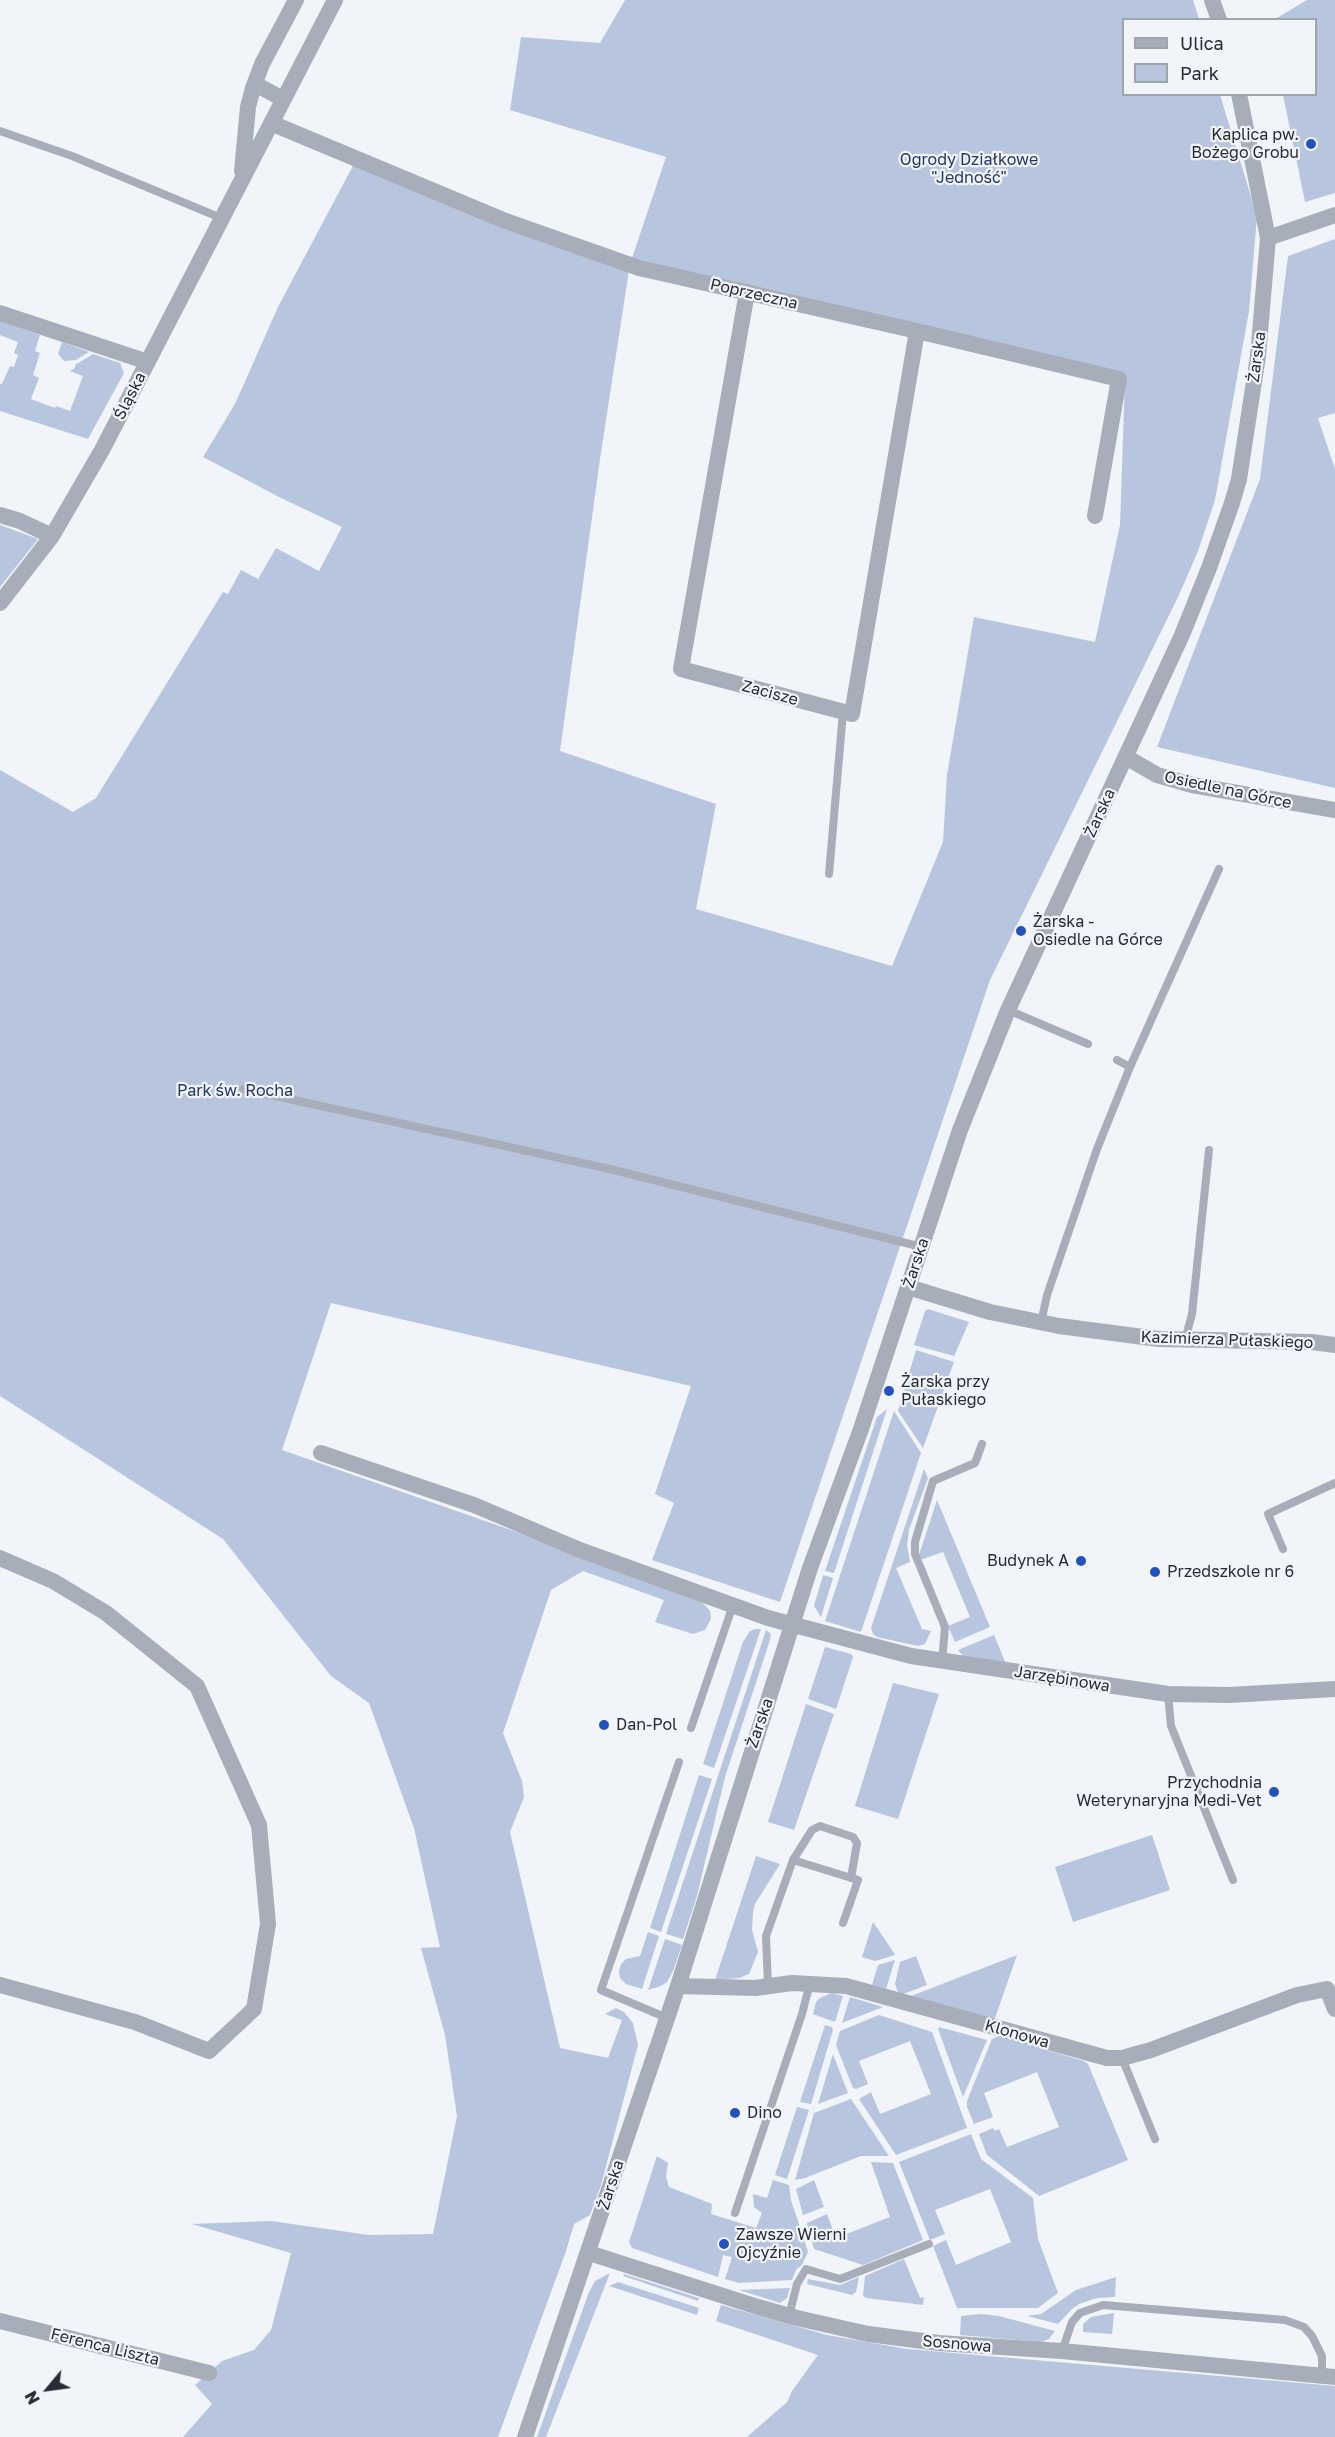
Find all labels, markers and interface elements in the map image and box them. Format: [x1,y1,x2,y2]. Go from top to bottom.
legend [1122,18,1317,96]
text: Ulica [1180,32,1224,54]
text: Park [1180,62,1219,84]
place label: Kaplica pw. Bożego Grobu [1191,125,1299,163]
marker: Kaplica pw. Bożego Grobu [1304,137,1318,151]
park label: Ogrody Działkowe "Jedność" [900,150,1038,188]
street label: Poprzeczna [708,275,800,313]
street label: Żarska [1244,330,1270,384]
street label: Śląska [110,369,150,423]
street label: Zacisze [740,676,800,710]
street label: Osiedle na Górce [1163,767,1293,813]
street label: Żarska [1080,786,1120,840]
place label: Żarska - Osiedle na Górce [1033,912,1163,950]
marker: Żarska - Osiedle na Górce [1014,924,1028,938]
park label: Park św. Rocha [177,1081,293,1101]
street label: Żarska [899,1236,933,1290]
street label: Kazimierza Pułaskiego [1140,1327,1314,1353]
place label: Żarska przy Pułaskiego [901,1372,990,1410]
marker: Żarska przy Pułaskiego [882,1384,896,1398]
place label: Budynek A [987,1551,1069,1571]
marker: Budynek A [1074,1554,1088,1568]
place label: Przedszkole nr 6 [1167,1562,1294,1582]
marker: Przedszkole nr 6 [1148,1565,1162,1579]
street label: Jarzębinowa [1013,1662,1111,1696]
street label: Żarska [743,1696,777,1750]
place label: Dan-Pol [616,1715,677,1735]
marker: Dan-Pol [597,1718,611,1732]
place label: Przychodnia Weterynaryjna Medi-Vet [1076,1773,1262,1811]
marker: Przychodnia Weterynaryjna Medi-Vet [1267,1785,1281,1799]
street label: Klonowa [982,2016,1052,2052]
place label: Dino [747,2103,782,2123]
marker: Dino [728,2106,742,2120]
street label: Żarska [594,2158,628,2212]
place label: Zawsze Wierni Ojcyźnie [736,2225,847,2263]
marker: Zawsze Wierni Ojcyźnie [717,2237,731,2251]
street label: Ferenca Liszta [49,2324,161,2370]
street label: Sosnowa [922,2331,992,2357]
north arrow [18,2359,78,2419]
text: N [21,2388,44,2408]

